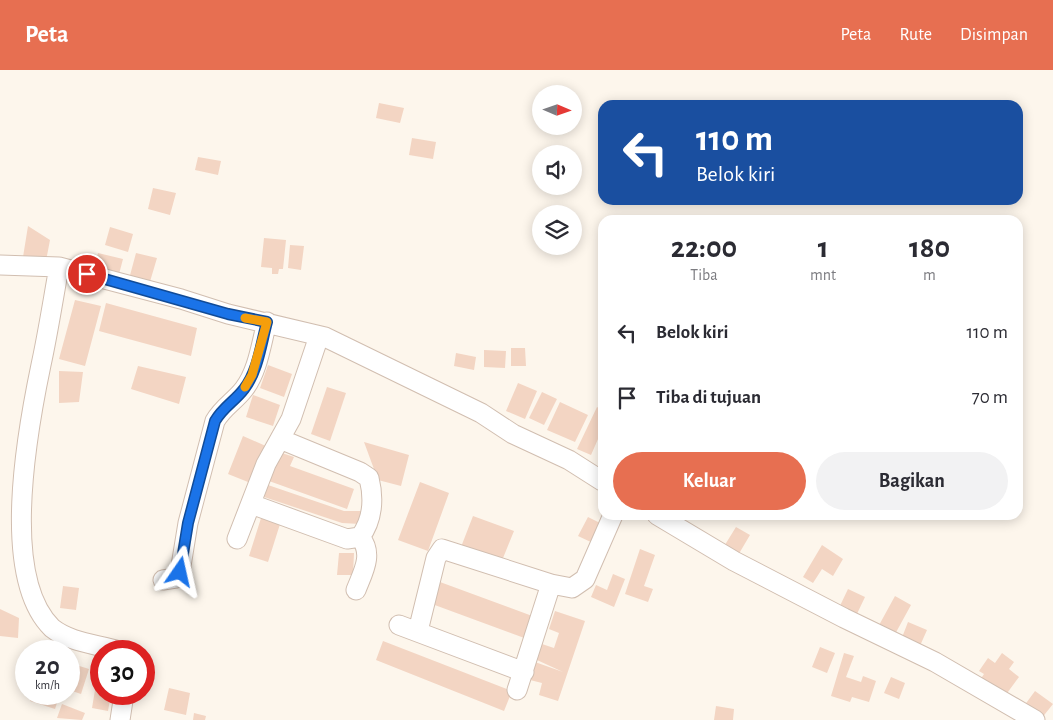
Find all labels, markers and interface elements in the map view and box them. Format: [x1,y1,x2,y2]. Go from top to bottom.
text: Peta [25,23,69,47]
text: Peta [840,26,871,44]
text: Rute [899,26,932,44]
text: Disimpan [960,26,1028,44]
north arrow [532,85,582,135]
map controls [532,85,582,255]
icon: left [613,120,678,185]
text: 110 m [696,122,773,157]
button: sound [532,145,582,195]
text: Belok kiri [696,163,775,185]
button: layers [532,205,582,255]
text: 22:00 [671,233,737,263]
text: 1 [818,233,828,263]
text: 180 [909,233,950,263]
pin [66,253,108,295]
icon: arrive [73,260,101,288]
text: Tiba [690,267,718,283]
text: mnt [810,267,836,283]
text: m [923,267,936,283]
icon: left [613,319,641,347]
text: Belok kiri [656,323,728,342]
text: 110 m [967,323,1008,342]
icon: arrive [613,384,641,412]
text: Tiba di tujuan [656,388,761,407]
text: 70 m [972,388,1008,407]
button: Keluar [613,452,806,510]
button: Bagikan [816,452,1008,510]
position arrow [153,545,205,597]
speed limit sign: 30 [90,640,155,705]
text: 20 [35,654,60,679]
text: km/h [35,679,60,691]

